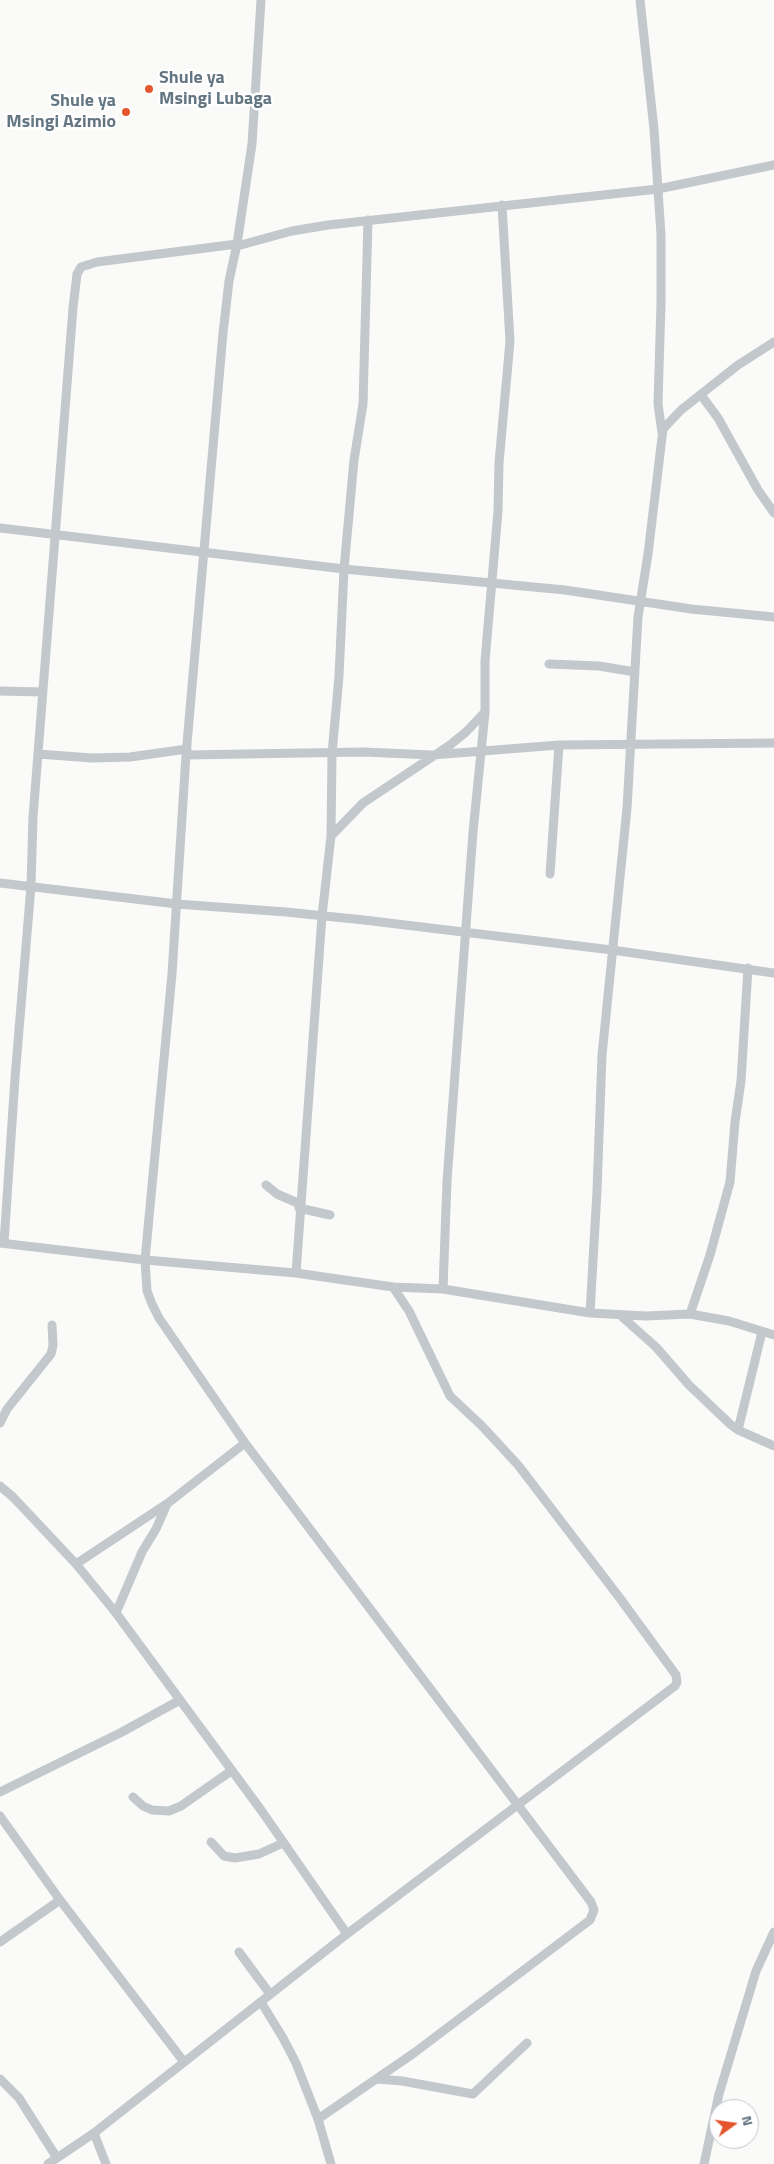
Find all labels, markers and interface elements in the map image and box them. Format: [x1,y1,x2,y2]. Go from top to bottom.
place label: Shule ya Msingi Lubaga [159,68,272,110]
marker: Shule ya Msingi Lubaga [143,83,155,95]
place label: Shule ya Msingi Azimio [6,91,116,134]
marker: Shule ya Msingi Azimio [120,106,132,118]
north arrow [709,2099,759,2149]
text: N [737,2113,759,2128]

